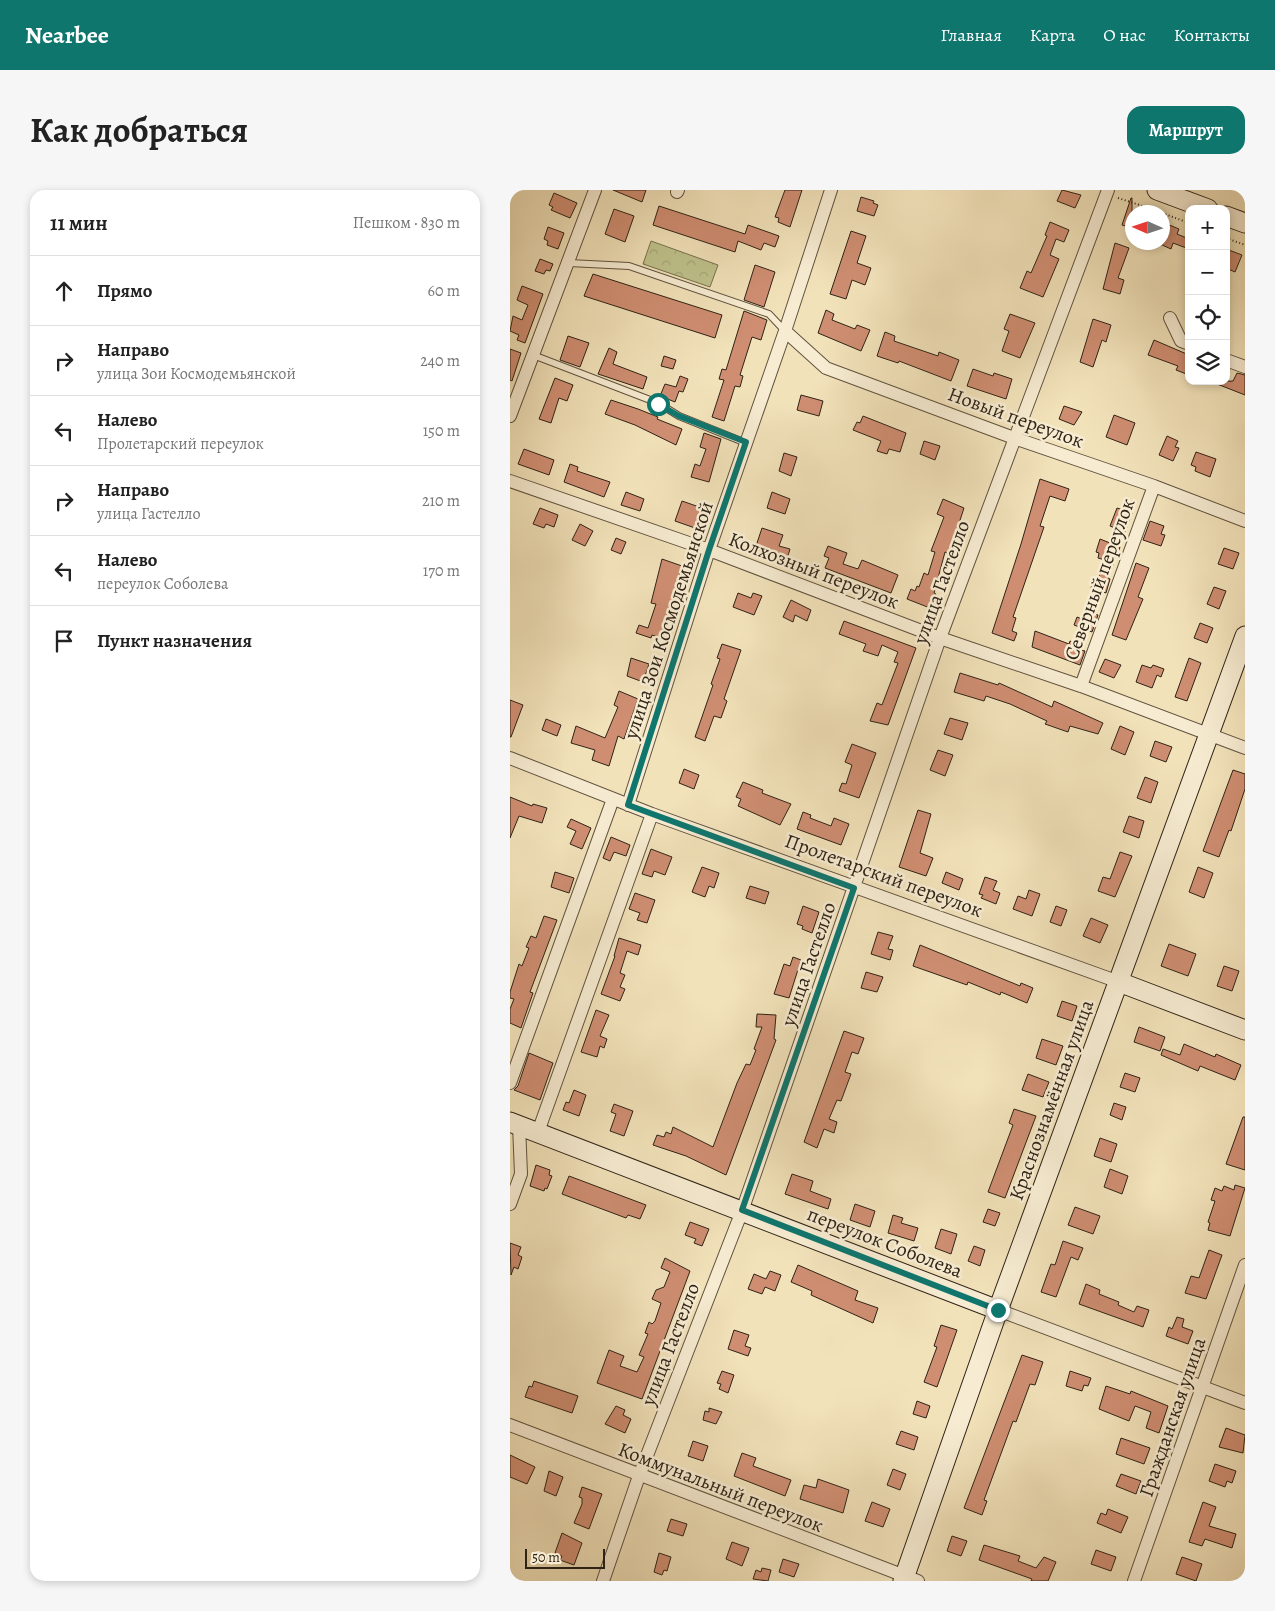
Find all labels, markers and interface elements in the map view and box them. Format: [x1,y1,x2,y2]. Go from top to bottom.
text: Nearbee [25,19,109,51]
text: Главная [941,23,1002,47]
text: Карта [1030,23,1075,47]
text: О нас [1103,23,1146,47]
text: Контакты [1174,23,1250,47]
text: Как добраться [30,106,248,154]
button: Маршрут [1127,106,1245,154]
north arrow [1125,205,1170,250]
map controls [1185,205,1230,385]
button: + [1185,205,1230,250]
text: 11 мин [50,209,108,237]
text: Пешком · 830 m [353,212,460,234]
button: − [1185,250,1230,295]
icon: ahead [50,277,78,305]
text: Прямо [97,278,152,304]
text: 60 m [428,280,460,302]
button: locate [1185,295,1230,340]
text: Направо [97,337,169,363]
button: layers [1185,340,1230,385]
icon: right [50,347,78,375]
text: 240 m [420,350,460,372]
text: улица Зои Космодемьянской [97,363,296,385]
street label: Новый переулок [944,380,1088,455]
route start [647,393,670,416]
text: Налево [97,407,157,433]
icon: left [50,417,78,445]
text: 150 m [423,420,460,442]
text: Пролетарский переулок [97,433,264,455]
text: Направо [97,477,169,503]
icon: right [50,487,78,515]
text: 210 m [422,490,460,512]
street label: Северный переулок [1058,494,1141,664]
street label: улица Зои Космодемьянской [617,498,720,743]
text: улица Гастелло [97,503,201,525]
street label: улица Гастелло [906,517,976,649]
street label: Колхозный переулок [725,525,903,615]
text: Налево [97,547,157,573]
icon: left [50,557,78,585]
text: 170 m [423,560,460,582]
text: переулок Соболева [97,573,228,595]
icon: arrive [50,627,78,655]
text: Пункт назначения [97,628,252,654]
street label: Пролетарский переулок [781,827,986,924]
street label: улица Гастелло [774,899,842,1031]
street label: Краснознамённая улица [1003,995,1101,1204]
street label: переулок Соболева [803,1200,967,1285]
street label: улица Гастелло [634,1279,706,1410]
route end [987,1299,1010,1322]
street label: Гражданская улица [1133,1333,1213,1501]
street label: Коммунальный переулок [614,1436,827,1539]
scale bar [525,1546,605,1569]
text: 50 m [532,1548,560,1567]

